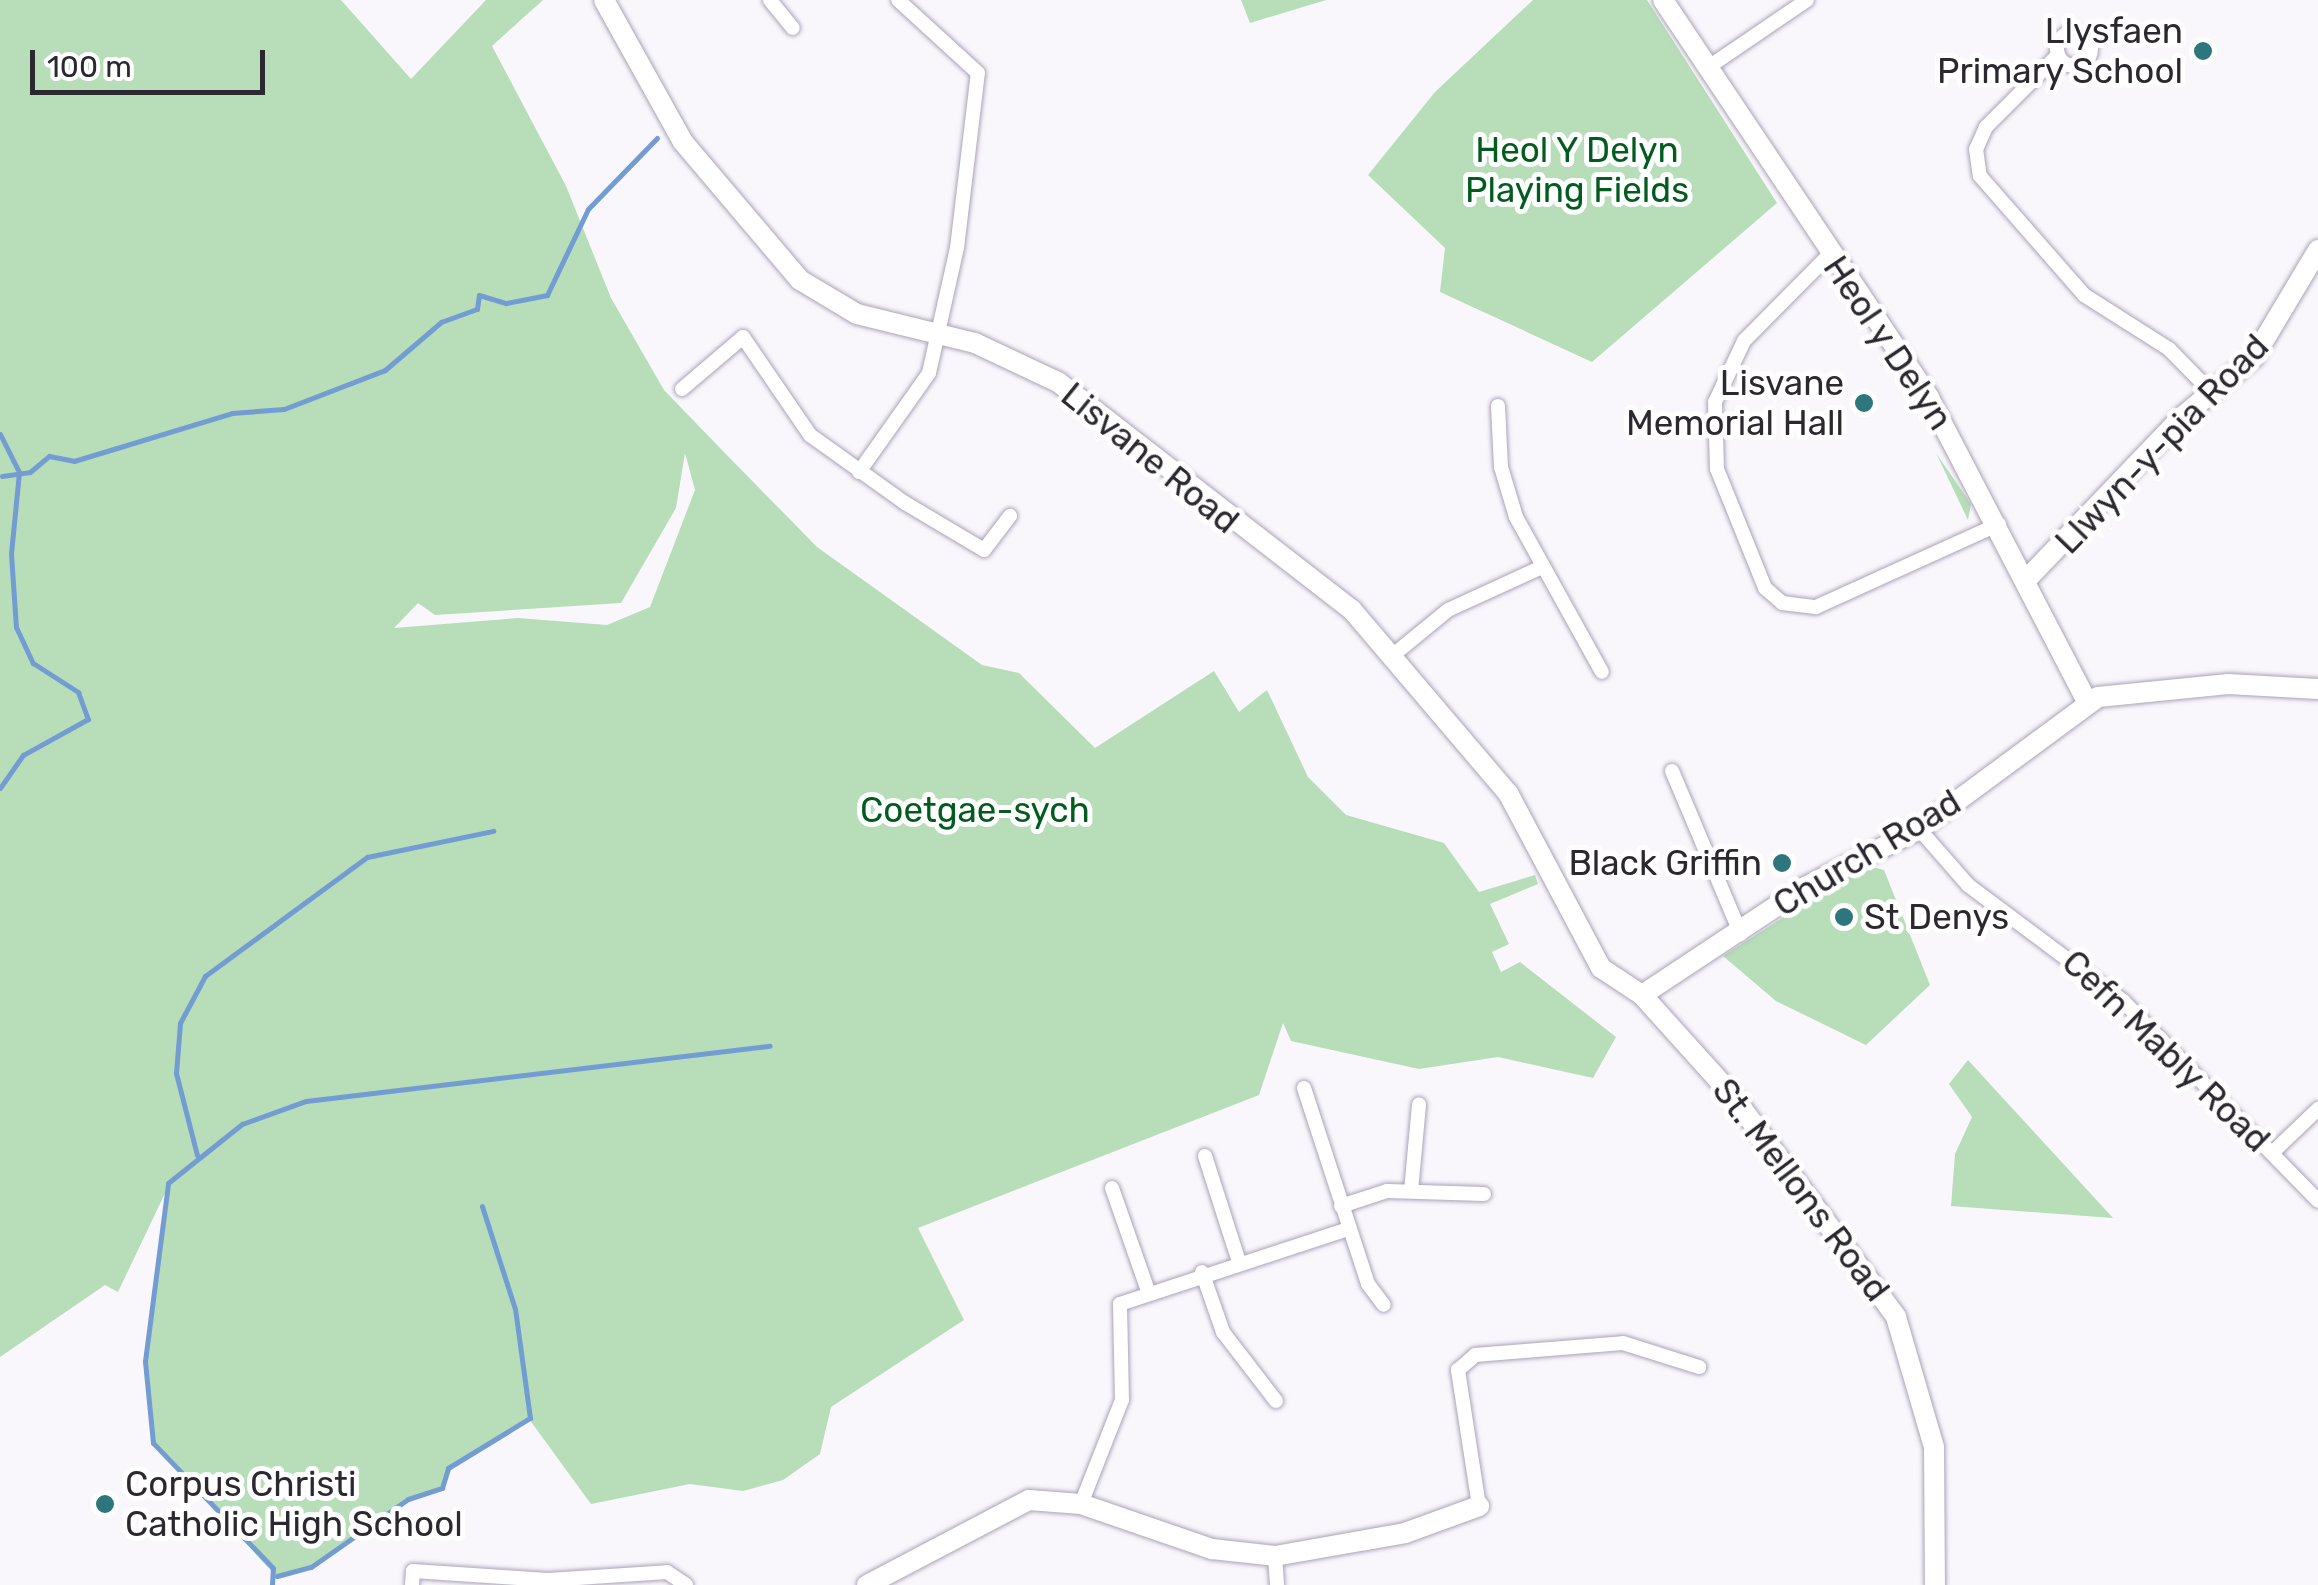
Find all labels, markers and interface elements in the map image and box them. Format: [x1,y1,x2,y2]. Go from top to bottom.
place label: Llysfaen Primary School [1936,10,2183,92]
scale bar [35,30,270,92]
marker: Llysfaen Primary School [2192,40,2214,62]
text: 100 m [47,49,132,85]
park label: Heol Y Delyn Playing Fields [1465,129,1689,211]
street label: Heol y Delyn [1814,247,1962,439]
street label: Llwyn-y-pia Road [2047,326,2277,562]
place label: Lisvane Memorial Hall [1626,362,1844,444]
street label: Lisvane Road [1053,374,1247,542]
marker: Lisvane Memorial Hall [1853,392,1875,414]
street label: Church Road [1766,781,1968,925]
park label: Coetgae-sych [860,789,1090,831]
place label: Black Griffin [1568,842,1762,884]
marker: Black Griffin [1771,852,1793,874]
place label: St Denys [1864,896,2009,938]
marker: St Denys [1833,906,1855,928]
street label: Cefn Mably Road [2053,941,2279,1161]
street label: St. Mellons Road [1704,1070,1898,1310]
place label: Corpus Christi Catholic High School [125,1463,463,1545]
marker: Corpus Christi Catholic High School [94,1493,116,1515]

